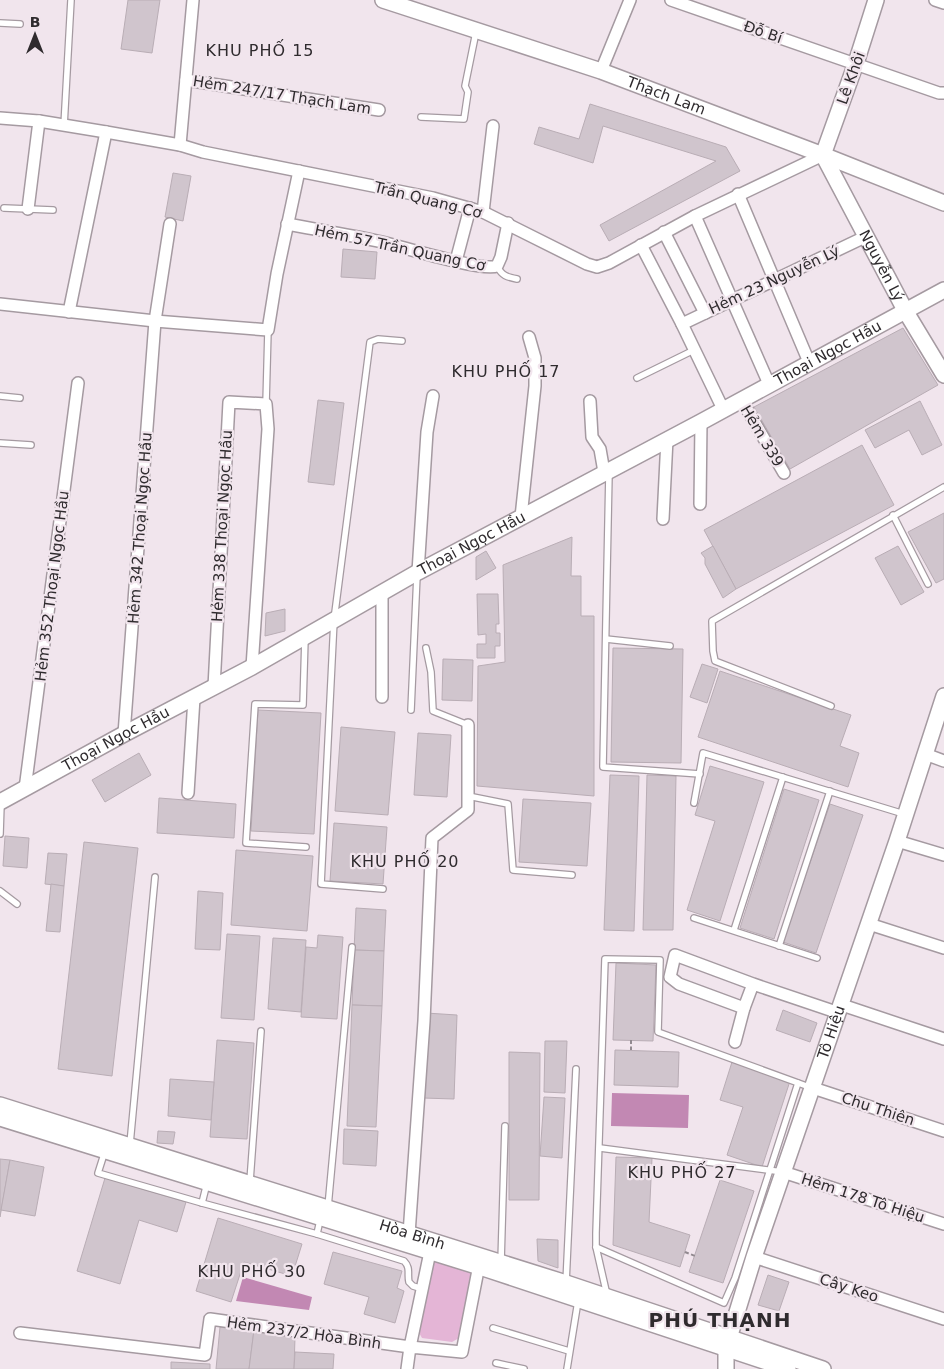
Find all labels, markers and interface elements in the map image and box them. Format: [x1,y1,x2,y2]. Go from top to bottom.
north arrow [10,10,60,60]
text: B [30,14,40,30]
street label: Đỗ Bí [741,17,786,47]
district label: KHU PHỐ 15 [205,39,315,60]
street label: Lê Khôi [833,49,869,107]
street label: Hẻm 247/17 Thạch Lam [192,72,372,118]
street label: Thạch Lam [623,72,708,119]
street label: Trần Quang Cơ [371,178,485,222]
street label: Hẻm 57 Trần Quang Cơ [313,221,488,275]
street label: Nguyễn Lý [855,227,908,305]
street label: Hẻm 23 Nguyễn Lý [706,242,842,318]
street label: Thoại Ngọc Hầu [771,317,885,390]
district label: KHU PHỐ 17 [451,360,561,381]
street label: Hẻm 339 [737,402,787,470]
street label: Hẻm 338 Thoại Ngọc Hầu [208,430,236,622]
street label: Hẻm 342 Thoại Ngọc Hầu [124,432,156,624]
street label: Hẻm 352 Thoại Ngọc Hầu [31,490,73,682]
street label: Thoại Ngọc Hầu [414,508,529,580]
street label: Thoại Ngọc Hầu [58,703,173,776]
district label: KHU PHỐ 20 [350,850,460,871]
street label: Tô Hiệu [813,1003,849,1062]
street label: Chu Thiên [839,1089,917,1129]
district label: KHU PHỐ 27 [627,1161,737,1182]
street label: Hẻm 178 Tô Hiệu [799,1170,927,1226]
street label: Hòa Bình [377,1216,447,1253]
district label: KHU PHỐ 30 [197,1260,307,1281]
street label: Cây Keo [817,1270,881,1306]
district label: PHÚ THẠNH [649,1308,791,1332]
street label: Hẻm 237/2 Hòa Bình [226,1313,382,1353]

